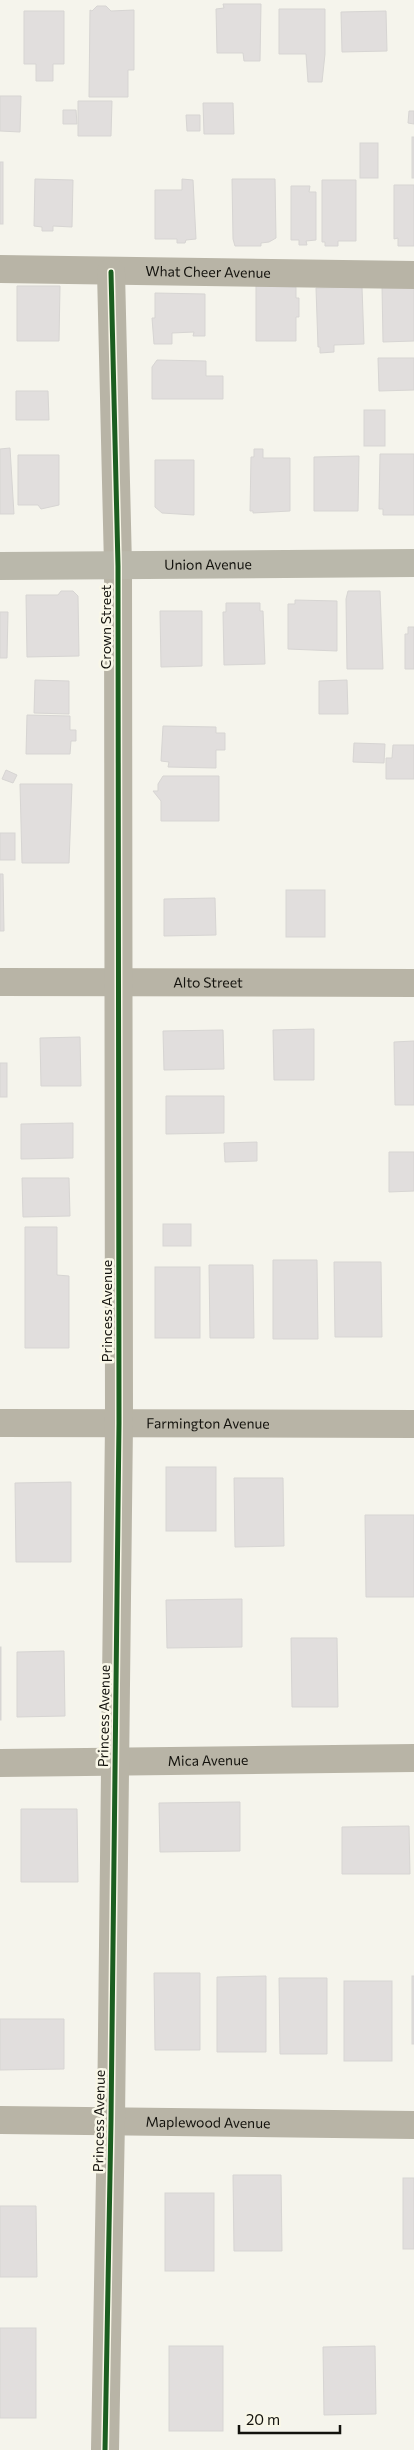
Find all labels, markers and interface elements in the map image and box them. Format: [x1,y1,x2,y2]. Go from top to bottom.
street label: What Cheer Avenue [145,262,271,281]
street label: Union Avenue [164,555,252,573]
street label: Crown Street [97,584,114,669]
street label: Alto Street [173,973,243,991]
street label: Princess Avenue [98,1260,115,1362]
street label: Farmington Avenue [146,1414,270,1432]
street label: Princess Avenue [94,1665,113,1767]
street label: Mica Avenue [168,1751,248,1769]
street label: Princess Avenue [89,2070,108,2172]
street label: Maplewood Avenue [145,2113,271,2131]
scale bar [239,2402,340,2434]
text: 20 m [246,2410,280,2428]

